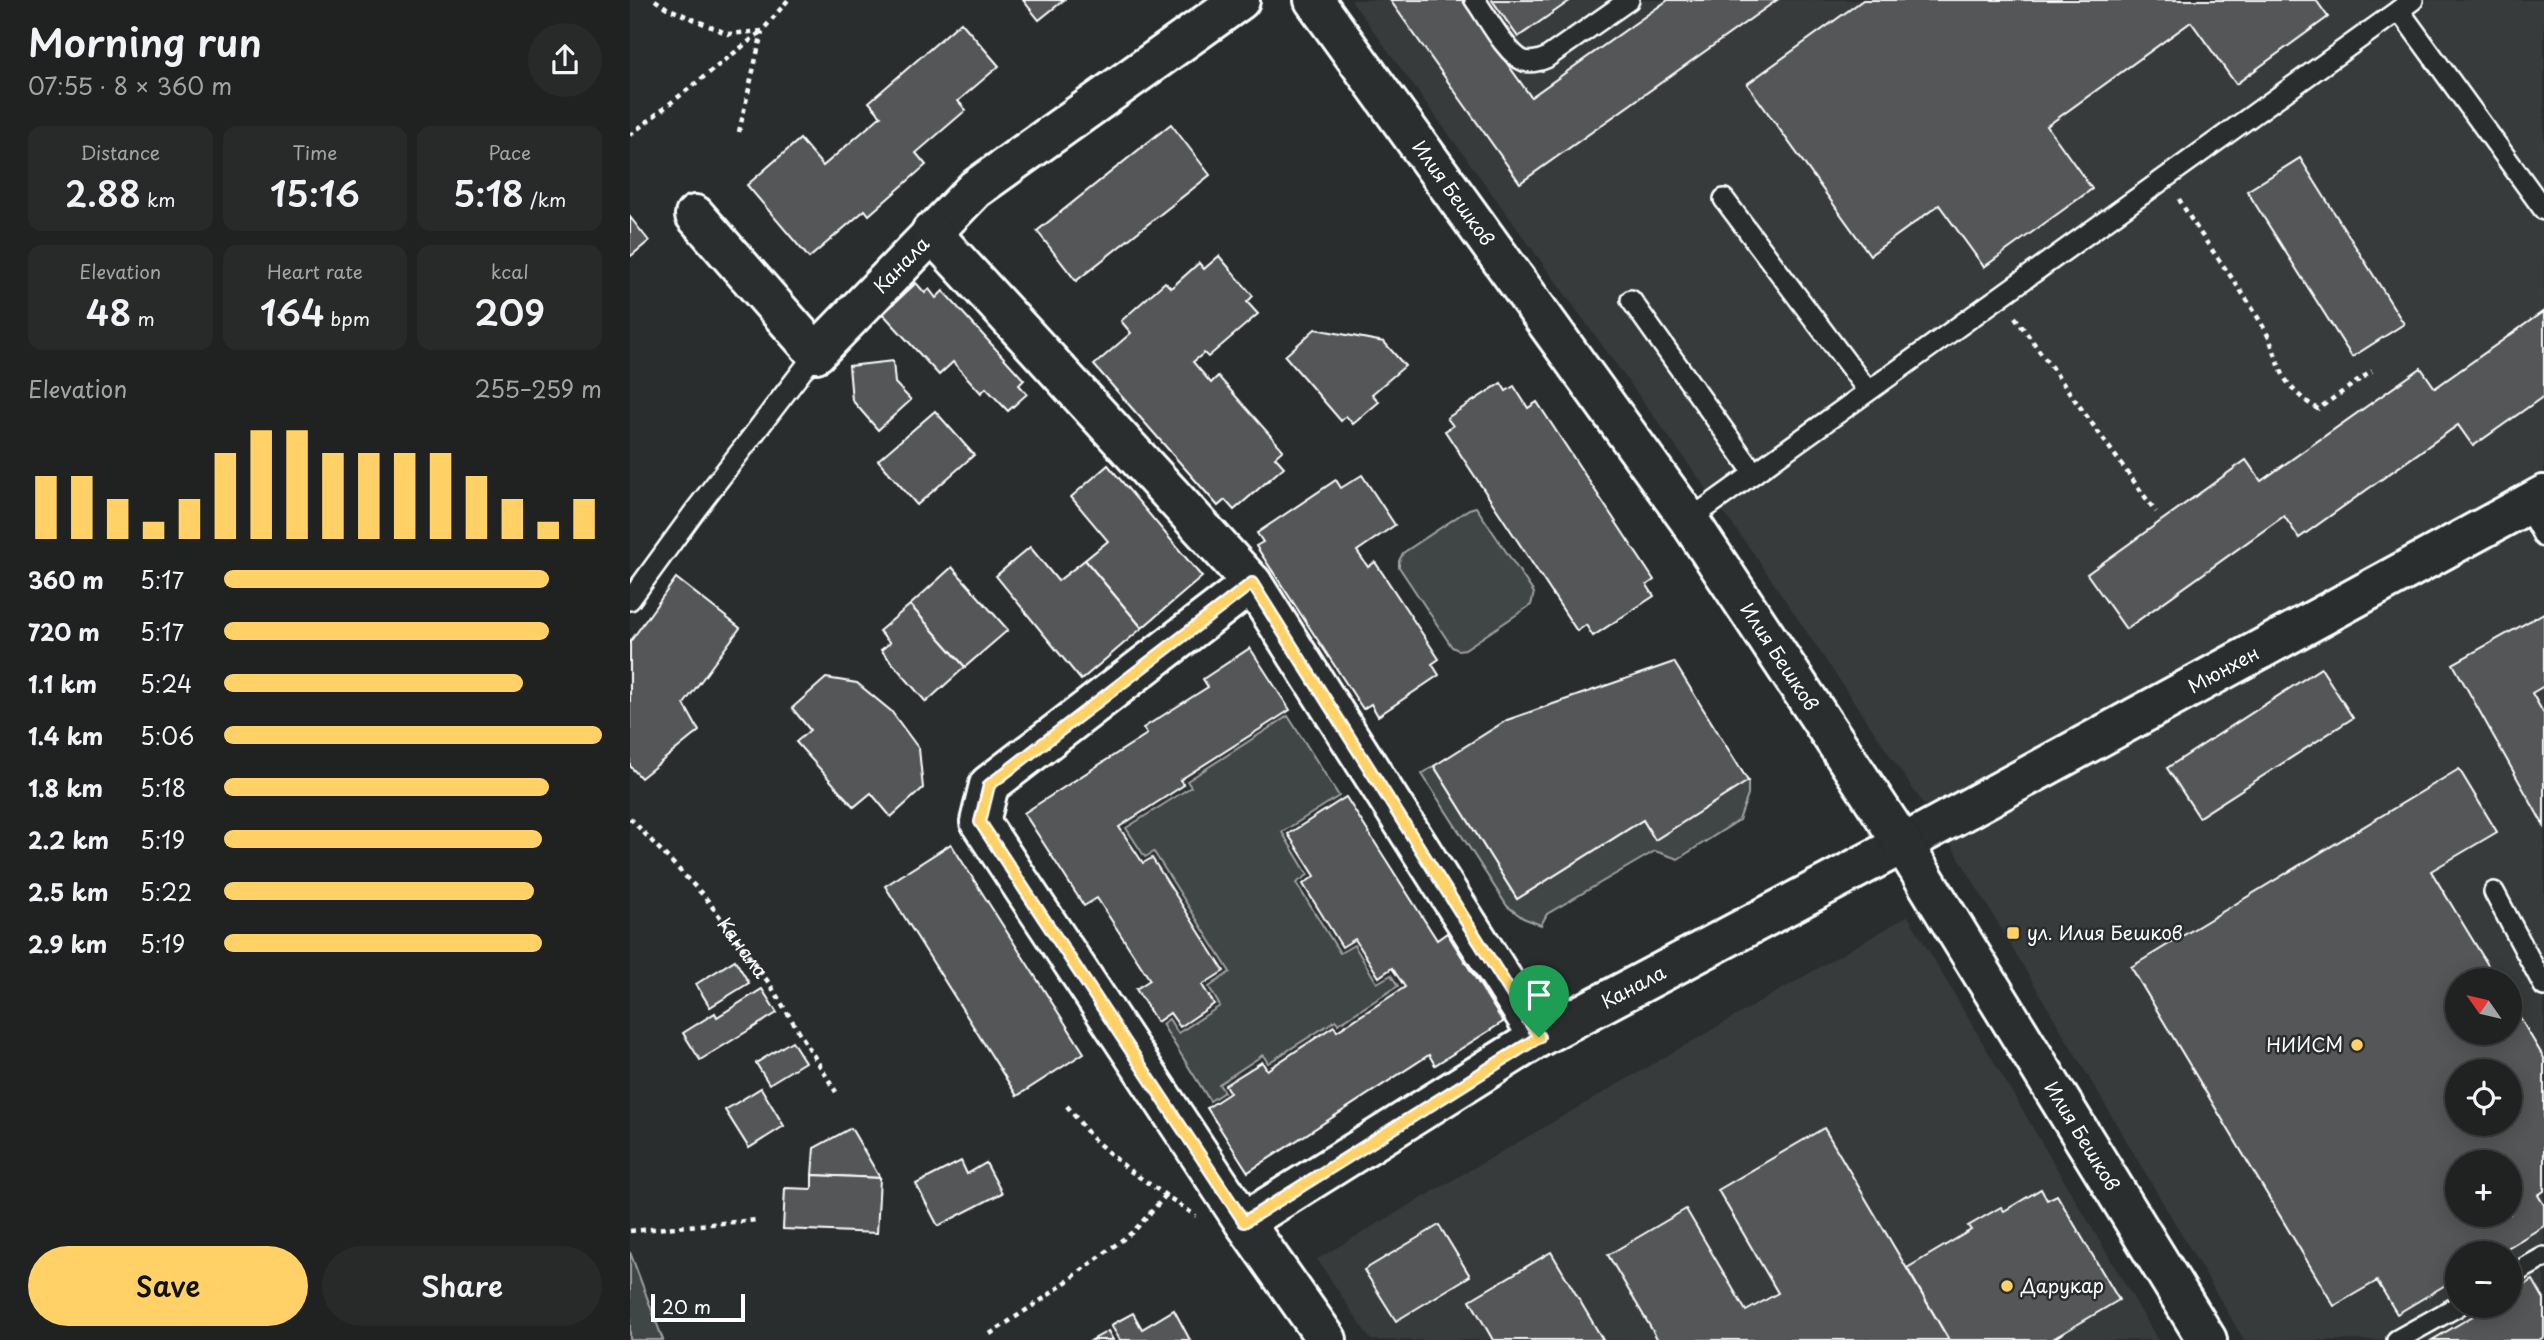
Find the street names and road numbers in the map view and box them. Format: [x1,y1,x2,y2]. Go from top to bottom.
street label: Илия Бешков [1406,134,1502,251]
street label: Канала [866,230,935,299]
street label: Илия Бешков [1734,597,1826,716]
street label: Мюнхен [2182,638,2264,699]
street label: Канала [711,911,776,983]
street label: Канала [1596,957,1670,1015]
street label: Илия Бешков [2038,1075,2127,1196]

